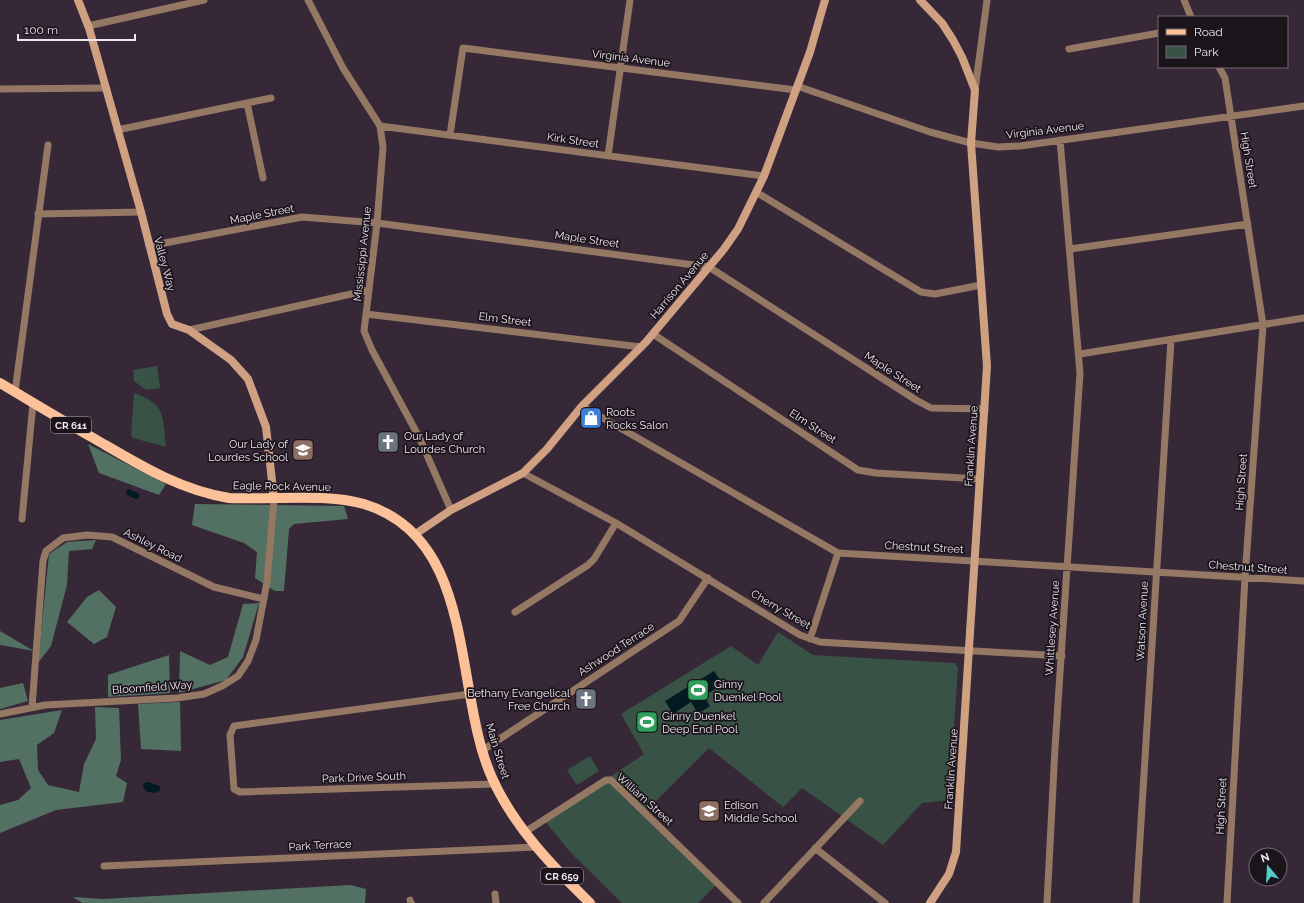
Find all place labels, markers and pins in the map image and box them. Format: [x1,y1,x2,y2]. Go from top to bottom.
shop icon: Roots Rocks Salon [578,405,604,431]
place label: Roots Rocks Salon [606,406,668,432]
church icon: Our Lady of Lourdes Church [375,429,401,455]
place label: Our Lady of Lourdes Church [404,430,485,456]
school or university icon: Our Lady of Lourdes School [290,437,316,463]
place label: Our Lady of Lourdes School [208,438,288,464]
sports icon: Ginny Duenkel Pool [685,677,711,703]
place label: Ginny Duenkel Pool [714,678,782,704]
church icon: Bethany Evangelical Free Church [573,686,599,712]
place label: Bethany Evangelical Free Church [467,687,570,713]
sports icon: Ginny Duenkel Deep End Pool [634,709,660,735]
place label: Ginny Duenkel Deep End Pool [662,710,738,736]
school or university icon: Edison Middle School [696,798,722,824]
place label: Edison Middle School [724,799,797,825]

